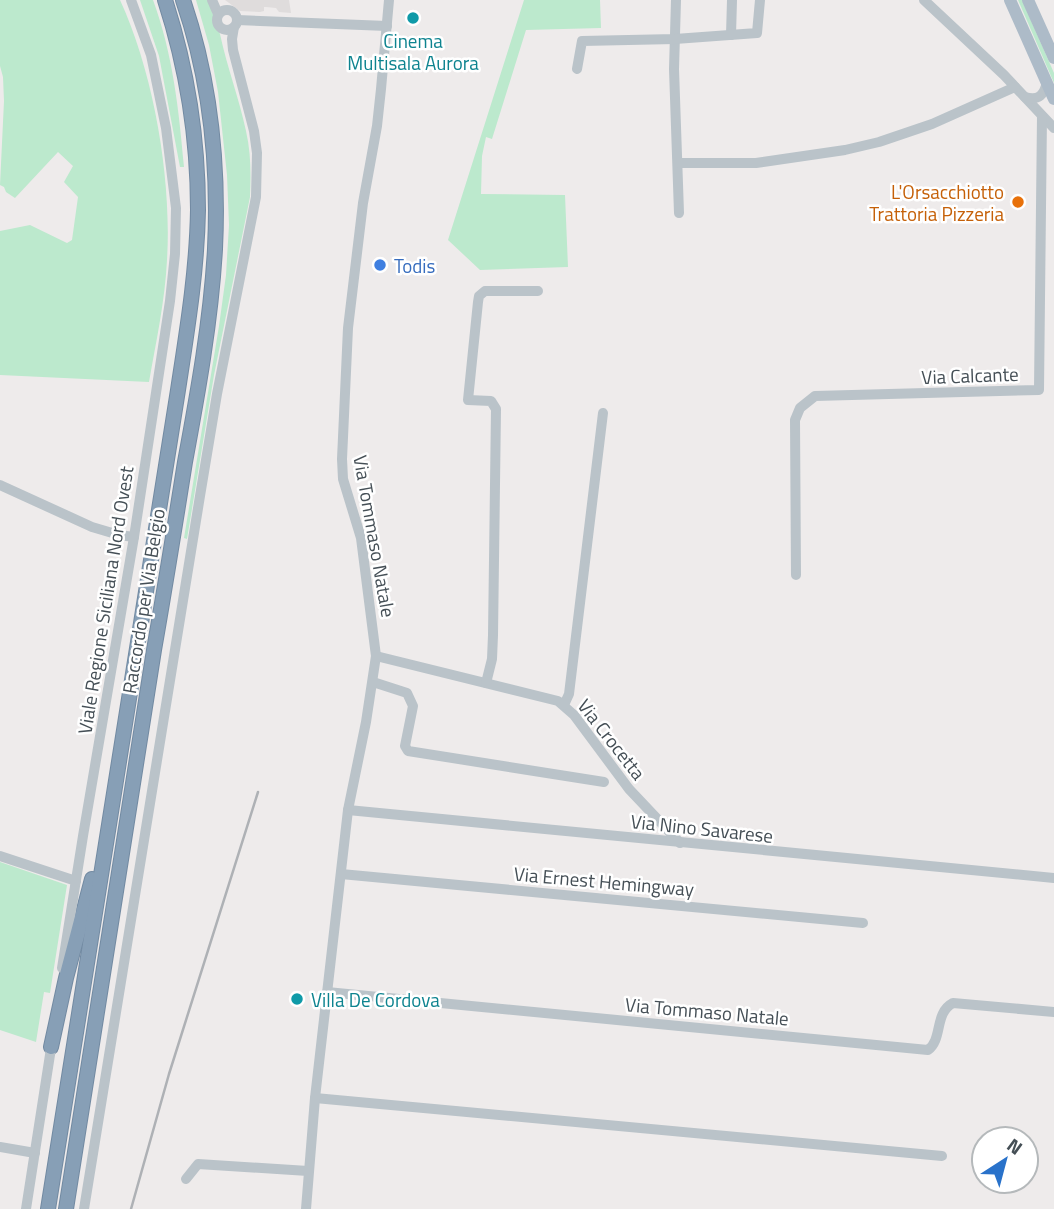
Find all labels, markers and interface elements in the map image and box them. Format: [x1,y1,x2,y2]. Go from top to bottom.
marker: Cinema Multisala Aurora [405,10,421,26]
place label: Cinema Multisala Aurora [347,26,479,77]
place label: L'Orsacchiotto Trattoria Pizzeria [869,177,1004,228]
marker: L'Orsacchiotto Trattoria Pizzeria [1010,194,1026,210]
place label: Todis [394,251,436,280]
marker: Todis [372,257,388,273]
street label: Via Calcante [921,359,1019,391]
street label: Via Tommaso Natale [346,453,404,619]
street label: Viale Regione Siciliana Nord Ovest [69,464,141,736]
street label: Raccordo per Via Belgio [114,506,172,696]
street label: Via Crocetta [571,692,653,786]
street label: Via Nino Savarese [629,806,775,850]
street label: Via Ernest Hemingway [513,859,695,903]
place label: Villa De Cordova [311,985,440,1014]
street label: Via Tommaso Natale [624,989,790,1033]
marker: Villa De Cordova [289,991,305,1007]
north arrow [970,1125,1040,1195]
text: N [1001,1130,1029,1161]

